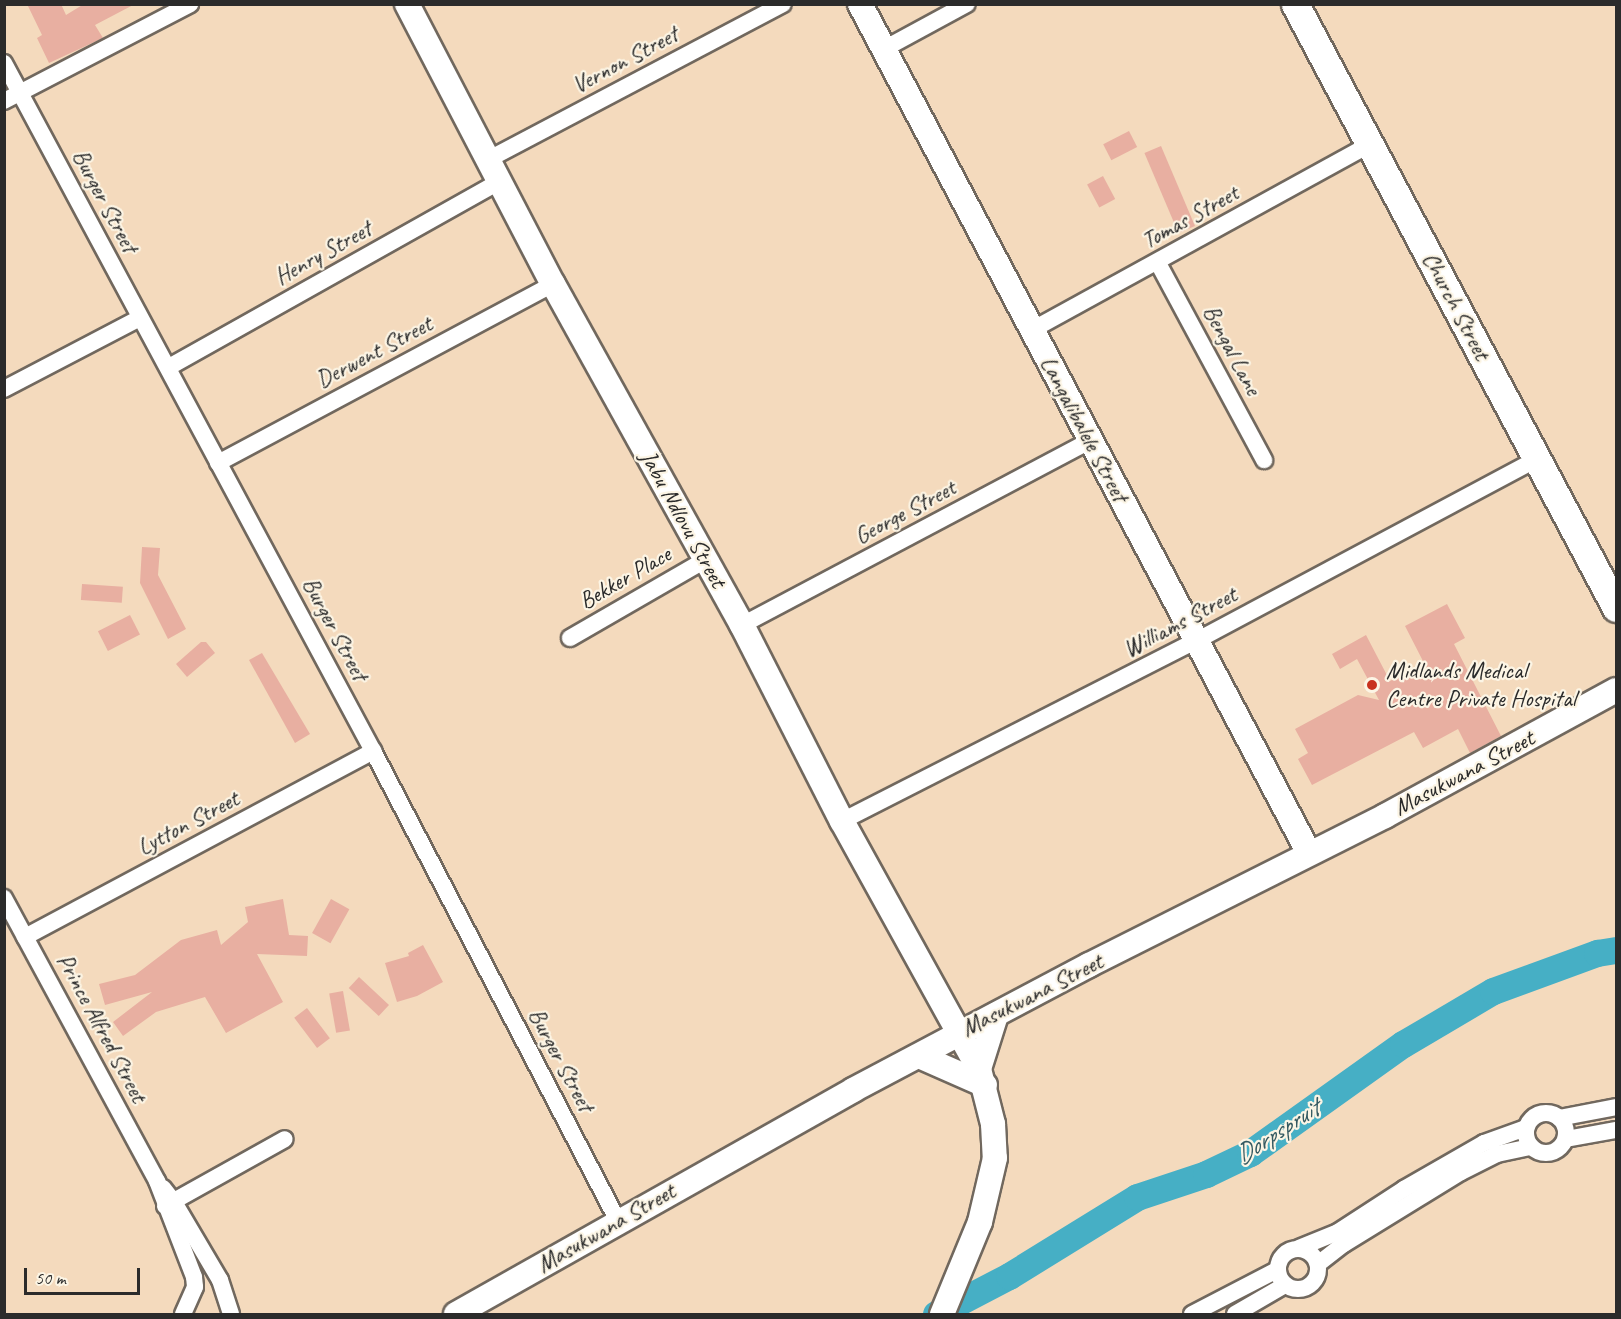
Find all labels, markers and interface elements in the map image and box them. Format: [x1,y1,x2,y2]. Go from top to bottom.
street label: Vernon Street [567,20,683,100]
street label: Burger Street [66,144,144,258]
street label: Tomas Street [1136,179,1244,255]
street label: Henry Street [269,214,377,292]
street label: Church Street [1416,247,1496,365]
street label: Bengal Lane [1196,300,1268,400]
street label: Derwent Street [311,309,437,395]
street label: Langalibalele Street [1034,351,1134,507]
street label: Jabu Ndlovu Street [633,445,733,593]
street label: George Street [849,473,961,551]
street label: Bekker Place [574,540,676,616]
street label: Burger Street [296,572,374,686]
street label: Williams Street [1118,580,1242,664]
place label: Midlands Medical Centre Private Hospital [1386,657,1575,713]
marker: Midlands Medical Centre Private Hospital [1363,676,1381,694]
street label: Masukwana Street [1389,724,1539,822]
street label: Lytton Street [132,784,244,862]
street label: Masukwana Street [956,947,1108,1043]
street label: Prince Alfred Street [51,948,153,1108]
street label: Burger Street [522,1003,600,1117]
water label: Dorpspruit [1229,1093,1325,1171]
street label: Masukwana Street [532,1177,680,1279]
scale bar [27,1256,142,1294]
text: 50 m [35,1267,66,1289]

